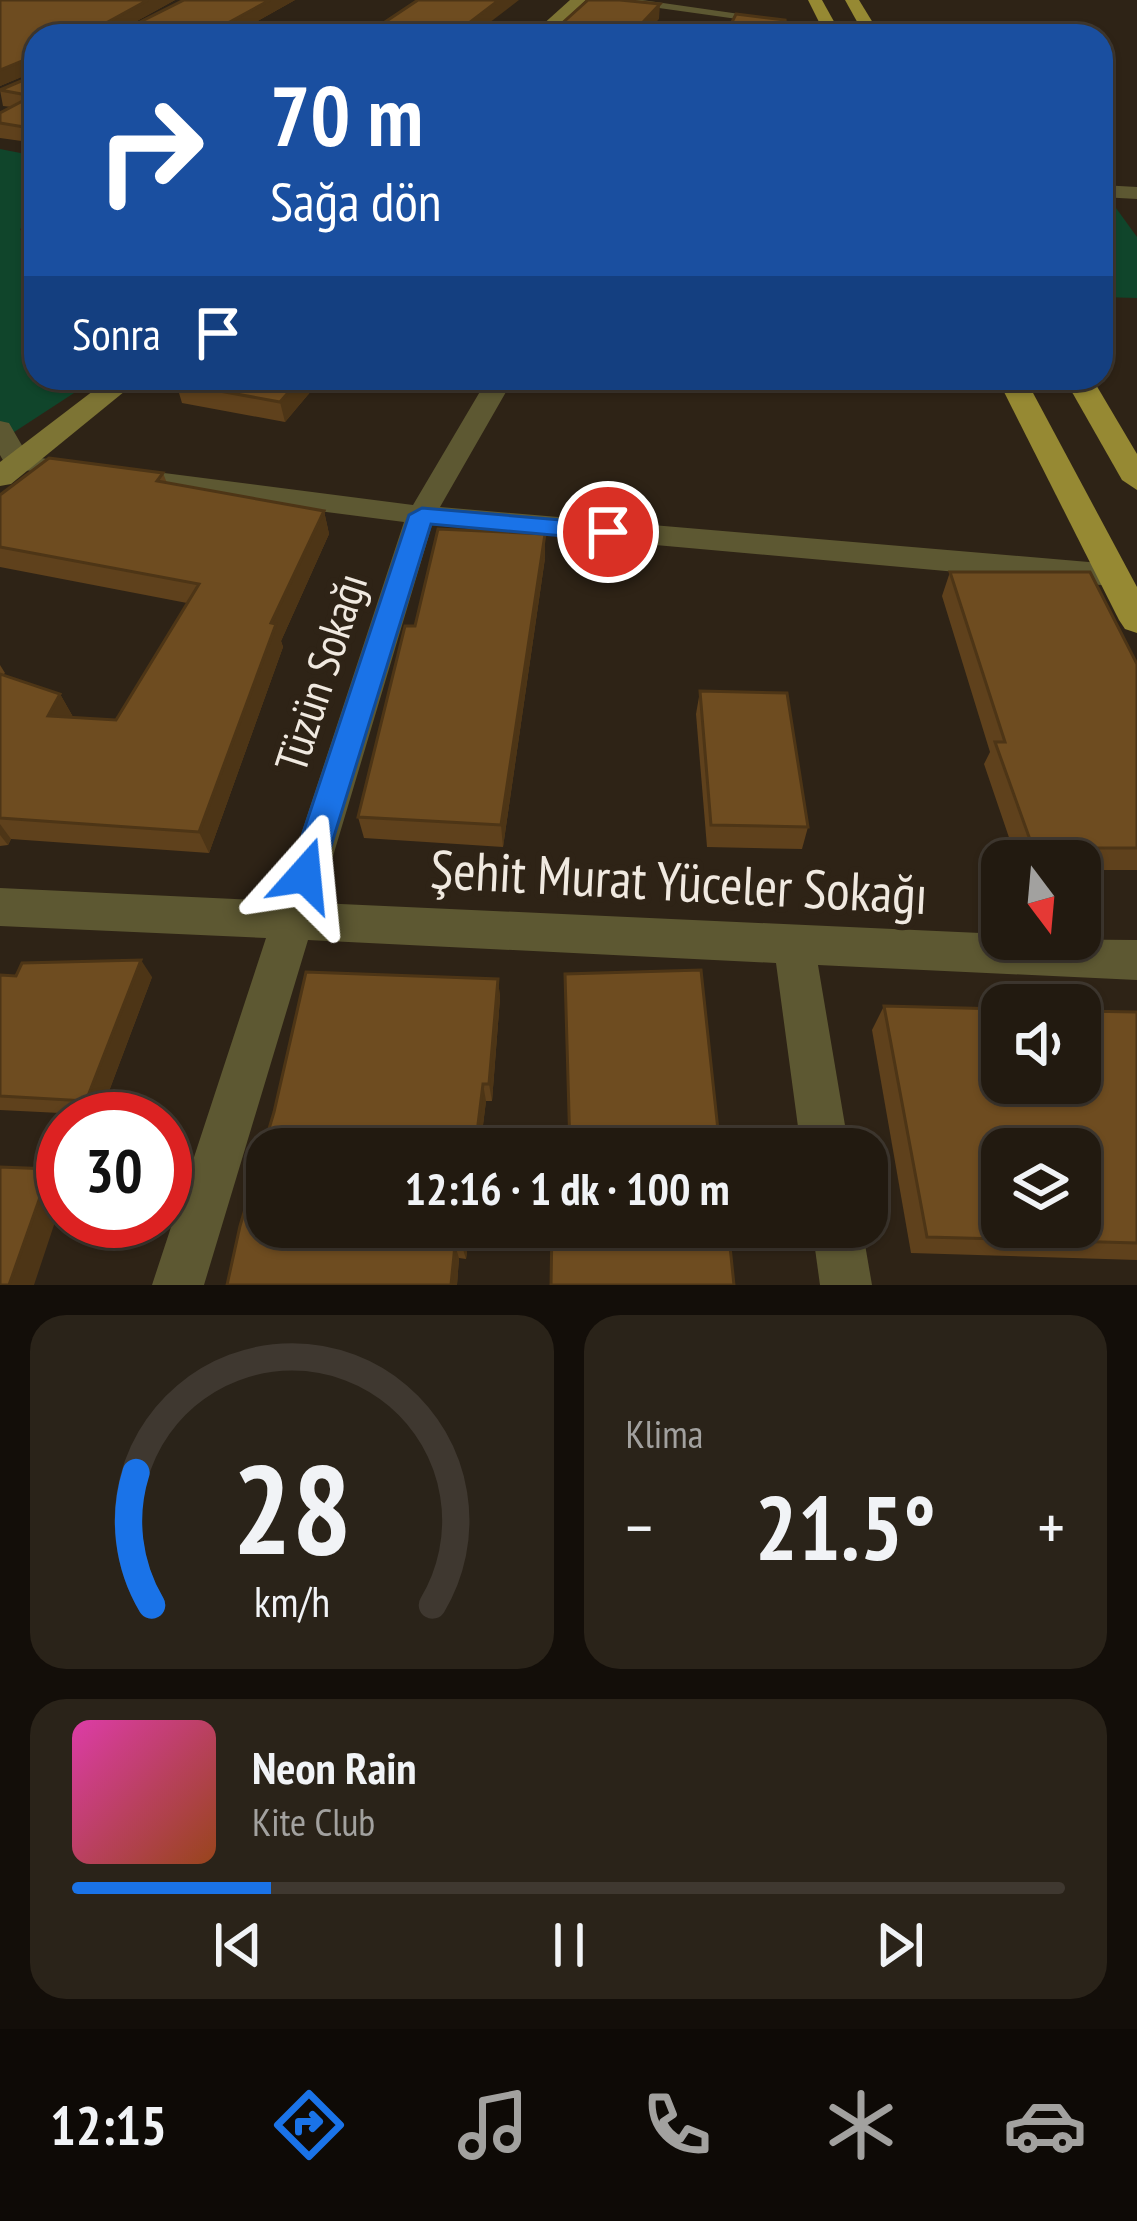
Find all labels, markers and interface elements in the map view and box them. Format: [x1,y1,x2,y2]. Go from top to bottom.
text: 70 m [270,60,423,169]
icon: right [72,72,228,228]
text: Sağa dön [270,166,442,236]
icon: arrive [185,300,251,366]
text: Sonra [72,304,161,362]
pin [557,481,659,583]
icon: arrive [575,499,641,565]
street label: Tüzün Sokağı [261,565,379,779]
position arrow [242,812,368,938]
street label: Şehit Murat Yüceler Sokağı [429,833,929,929]
north arrow [981,840,1101,960]
map controls [981,840,1101,1248]
button: sound [981,984,1101,1104]
speed limit sign: 30 [36,1092,192,1248]
button: layers [981,1128,1101,1248]
text: 12:16 · 1 dk · 100 m [404,1159,730,1217]
text: Klima [626,1408,703,1459]
text: 28 [232,1427,351,1588]
text: 21.5° [755,1468,936,1585]
text: − [626,1484,653,1569]
text: + [1038,1484,1065,1569]
text: km/h [254,1573,330,1629]
text: Neon Rain [252,1738,417,1796]
text: Kite Club [252,1796,375,1847]
icon: previous [205,1912,271,1978]
icon: pause [536,1912,602,1978]
icon: next [867,1912,933,1978]
icon: directions [267,2083,351,2167]
icon: music [451,2083,535,2167]
icon: phone [635,2083,719,2167]
icon: climate [819,2083,903,2167]
icon: car [1003,2083,1087,2167]
text: 12:15 [50,2090,167,2160]

